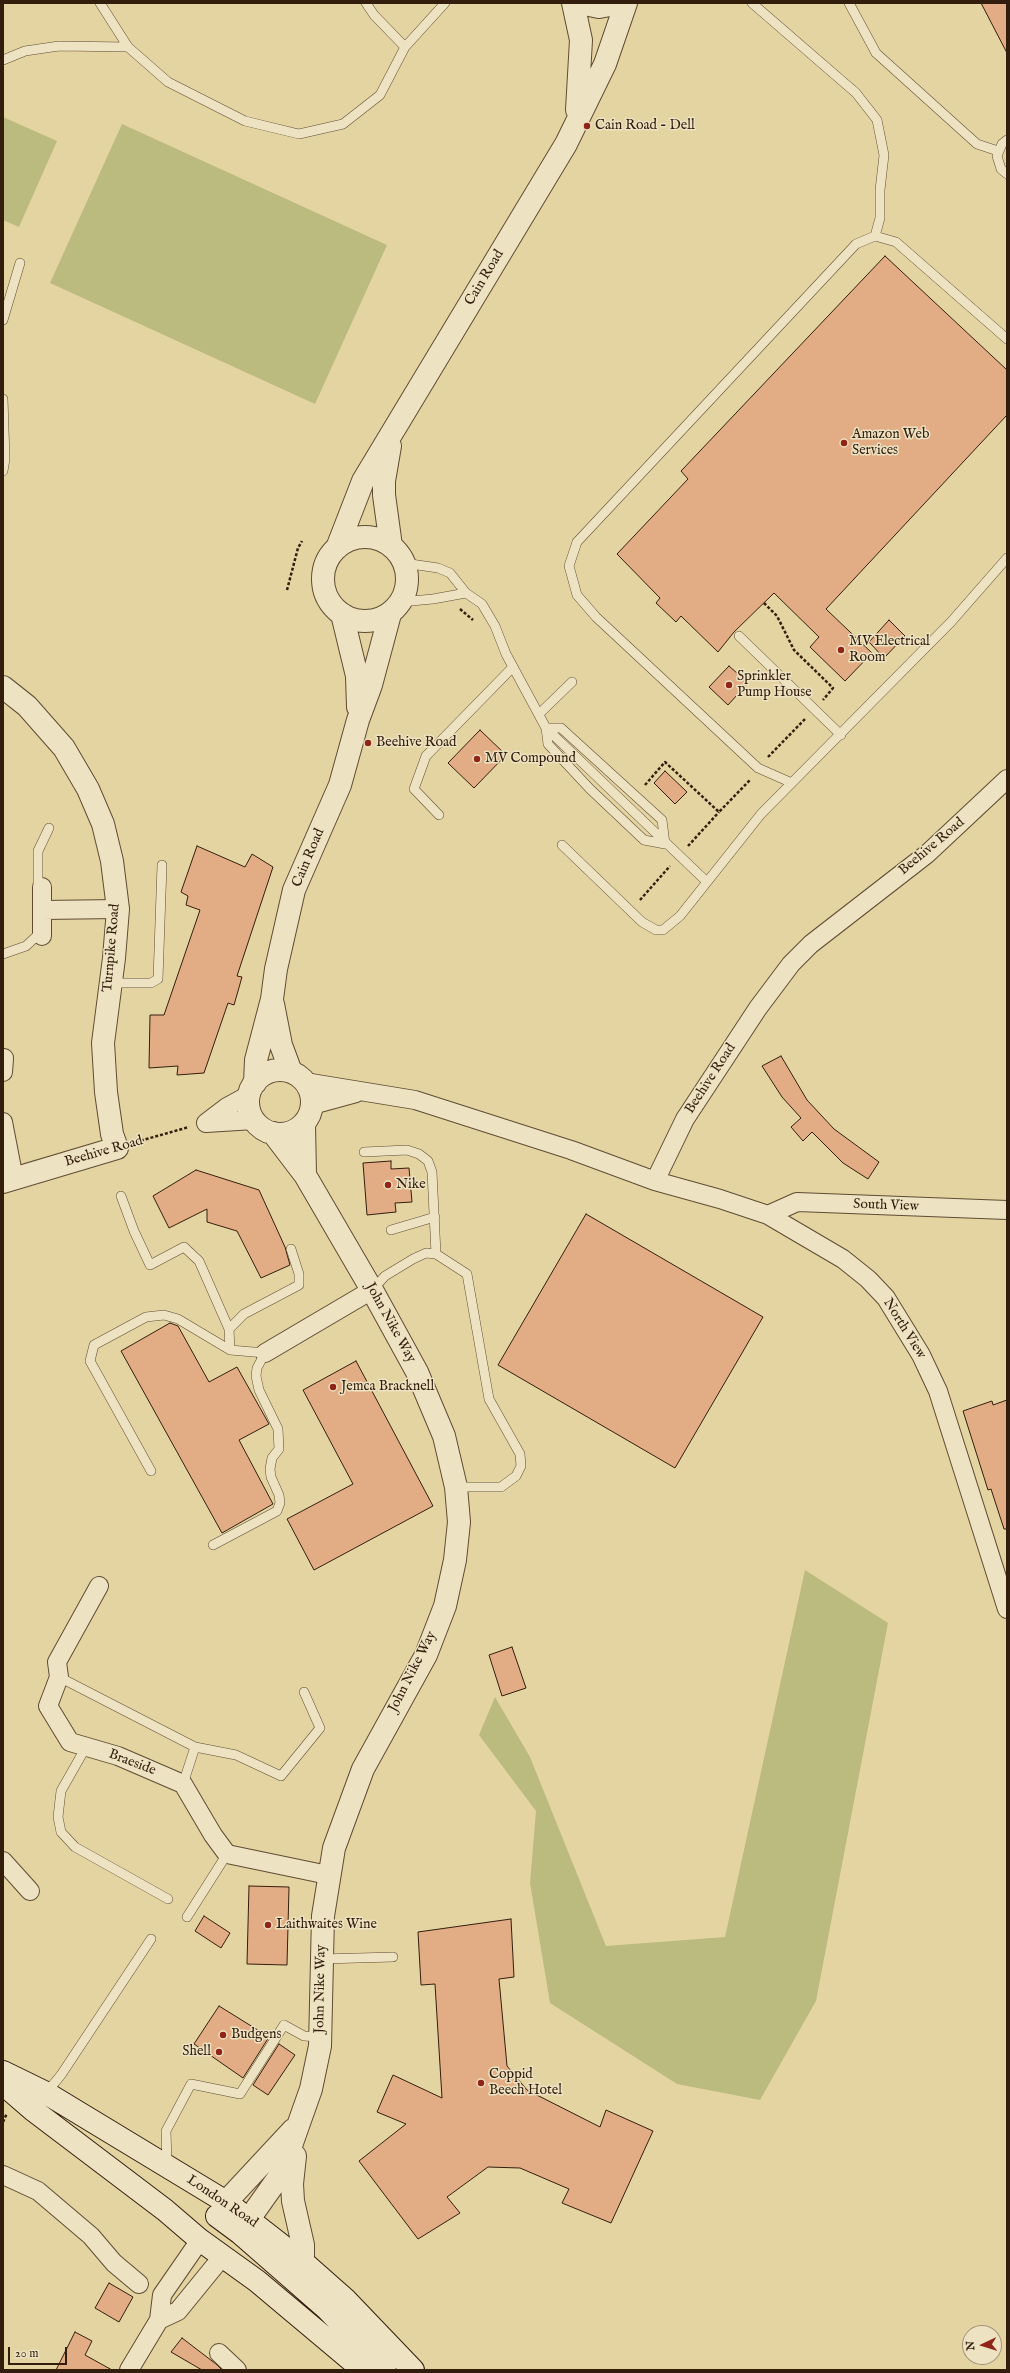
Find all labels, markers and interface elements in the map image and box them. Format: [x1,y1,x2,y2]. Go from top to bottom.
place label: Cain Road - Dell [595,118,695,134]
marker: Cain Road - Dell [582,121,592,131]
street label: Cain Road [462,247,508,309]
place label: Amazon Web Services [852,427,929,460]
marker: Amazon Web Services [839,438,849,448]
place label: MV Electrical Room [849,634,930,666]
marker: MV Electrical Room [836,645,846,655]
place label: Sprinkler Pump House [737,669,812,702]
marker: Sprinkler Pump House [724,680,734,690]
place label: Beehive Road [376,735,456,751]
marker: Beehive Road [363,738,373,748]
place label: MV Compound [485,751,576,767]
marker: MV Compound [472,754,482,764]
street label: Beehive Road [896,815,968,879]
street label: Cain Road [289,826,329,890]
street label: Turnpike Road [100,903,124,993]
street label: Beehive Road [682,1041,740,1117]
street label: Beehive Road [63,1133,145,1171]
place label: Nike [396,1177,426,1193]
marker: Nike [383,1180,393,1190]
street label: South View [853,1196,919,1216]
street label: John Nike Way [361,1280,419,1366]
street label: North View [879,1296,929,1362]
place label: Jemca Bracknell [341,1379,434,1395]
marker: Jemca Bracknell [328,1382,338,1392]
street label: John Nike Way [385,1629,441,1715]
street label: Braeside [106,1746,158,1780]
place label: Laithwaites Wine [276,1917,377,1933]
marker: Laithwaites Wine [263,1920,273,1930]
street label: John Nike Way [312,1945,330,2033]
place label: Budgens [231,2027,281,2043]
marker: Budgens [218,2030,228,2040]
place label: Shell [182,2044,211,2060]
marker: Shell [214,2047,224,2057]
place label: Coppid Beech Hotel [489,2067,562,2100]
marker: Coppid Beech Hotel [476,2078,486,2088]
street label: London Road [183,2172,261,2232]
north arrow [962,2325,1002,2365]
scale bar [10,2339,69,2365]
text: N [964,2341,978,2351]
text: 20 m [15,2346,38,2361]

